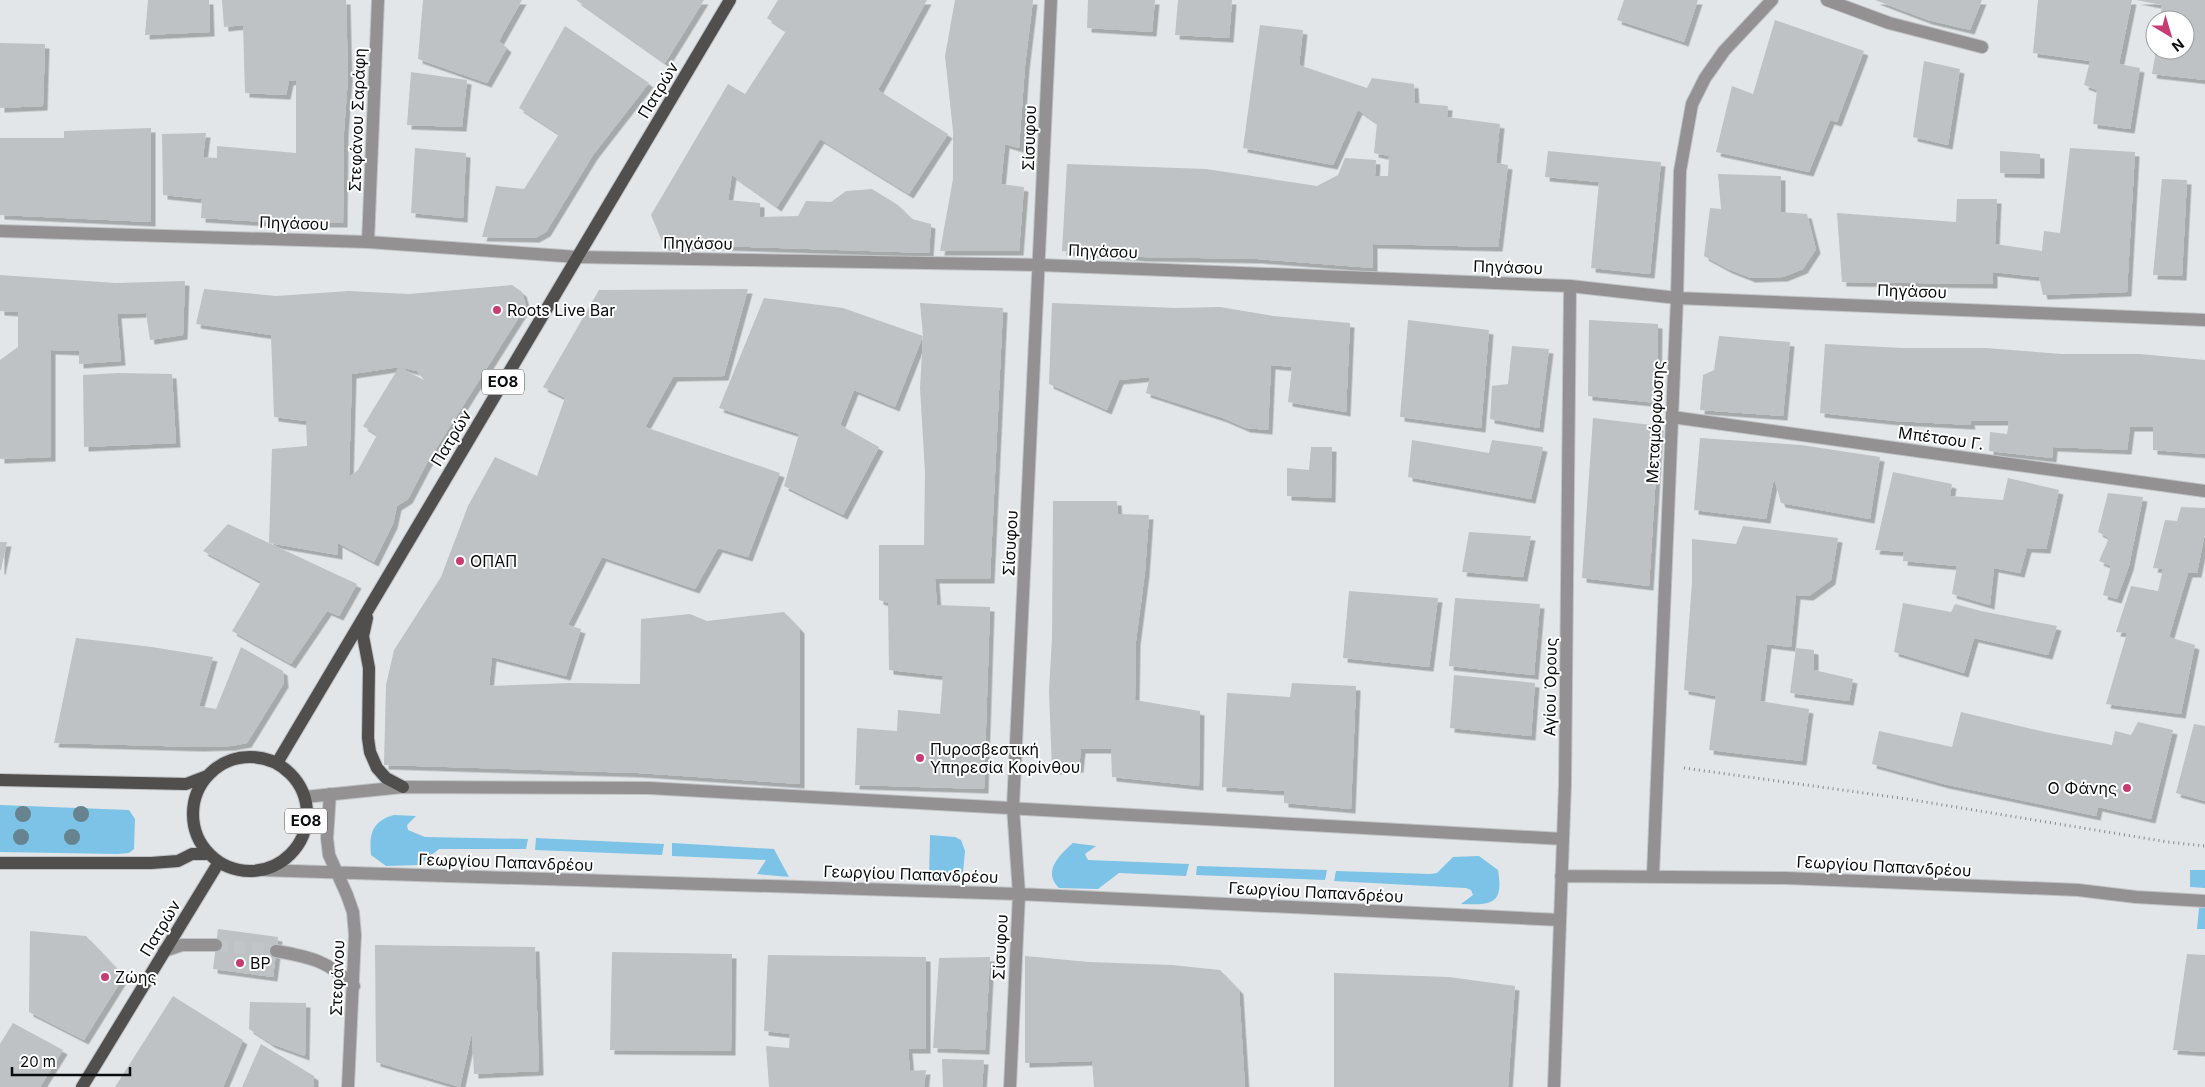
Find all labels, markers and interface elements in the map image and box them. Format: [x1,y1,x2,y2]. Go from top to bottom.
north arrow [2145,10,2195,60]
text: N [2169,36,2188,56]
street label: Στεφάνου Σαράφη [344,48,370,192]
street label: Πατρών [633,58,683,122]
street label: Σίσυφου [1018,105,1040,171]
street label: Πηγάσου [259,212,329,234]
street label: Πηγάσου [663,232,733,254]
street label: Πηγάσου [1068,240,1138,262]
street label: Πηγάσου [1473,256,1543,278]
street label: Πηγάσου [1877,280,1947,302]
place label: Roots Live Bar [507,300,615,320]
marker: Roots Live Bar [491,304,503,316]
street label: Μεταμόρφωσης [1642,360,1668,484]
road number: ΕΟ8 [482,370,524,394]
street label: Πατρών [426,406,476,470]
street label: Μπέτσου Γ. [1897,422,1985,454]
street label: Σίσυφου [998,510,1022,576]
place label: ΟΠΑΠ [470,551,517,571]
marker: ΟΠΑΠ [454,555,466,567]
street label: Αγίου Όρους [1539,637,1561,737]
place label: Πυροσβεστική Υπηρεσία Κορίνθου [930,739,1080,777]
marker: Πυροσβεστική Υπηρεσία Κορίνθου [914,752,926,764]
place label: Ο Φάνης [2048,778,2117,798]
marker: Ο Φάνης [2121,782,2133,794]
road number: ΕΟ8 [285,808,327,834]
street label: Γεωργίου Παπανδρέου [418,849,594,875]
street label: Γεωργίου Παπανδρέου [1796,851,1972,881]
street label: Γεωργίου Παπανδρέου [823,861,999,887]
street label: Γεωργίου Παπανδρέου [1228,877,1404,907]
street label: Πατρών [135,896,185,960]
street label: Σίσυφου [988,914,1012,980]
street label: Στεφάνου [326,940,348,1016]
place label: BP [250,953,271,973]
marker: BP [234,957,246,969]
place label: Ζώης [115,967,157,987]
marker: Ζώης [99,971,111,983]
scale bar [12,1044,130,1076]
text: 20 m [20,1052,56,1071]

